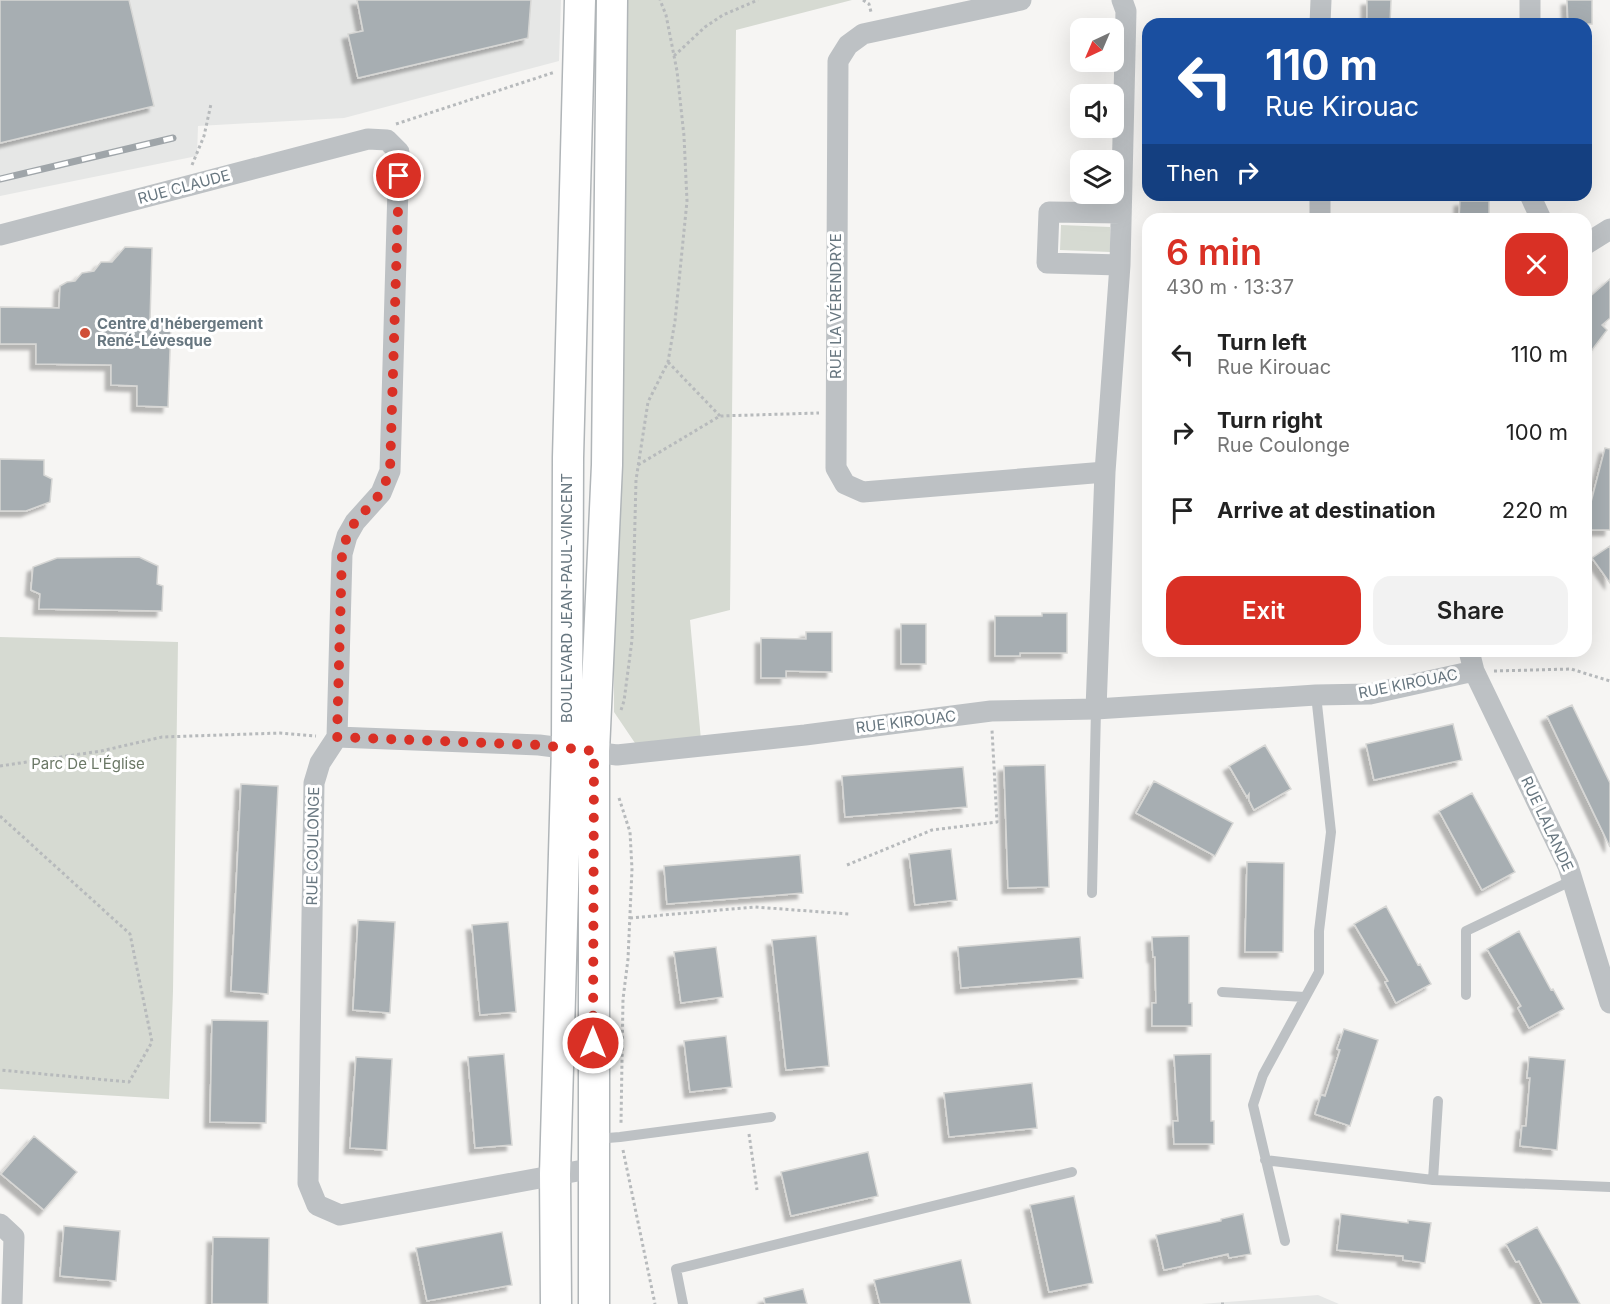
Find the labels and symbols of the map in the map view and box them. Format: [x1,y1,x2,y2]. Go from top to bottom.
north arrow [1070,18,1124,72]
pin [373,150,424,201]
street label: RUE CLAUDE [136,165,232,208]
street label: RUE LA VÉRENDRYE [826,233,845,379]
place label: Centre d'hébergement René-Lévesque [97,314,263,350]
marker: Centre d'hébergement René-Lévesque [78,326,92,340]
street label: BOULEVARD JEAN-PAUL-VINCENT [557,473,576,723]
street label: RUE KIROUAC [1357,665,1459,702]
street label: RUE KIROUAC [855,706,957,737]
park label: Parc De L'Église [31,754,145,773]
street label: RUE LALANDE [1517,773,1578,874]
street label: RUE COULONGE [302,786,323,905]
position arrow [561,1011,625,1075]

